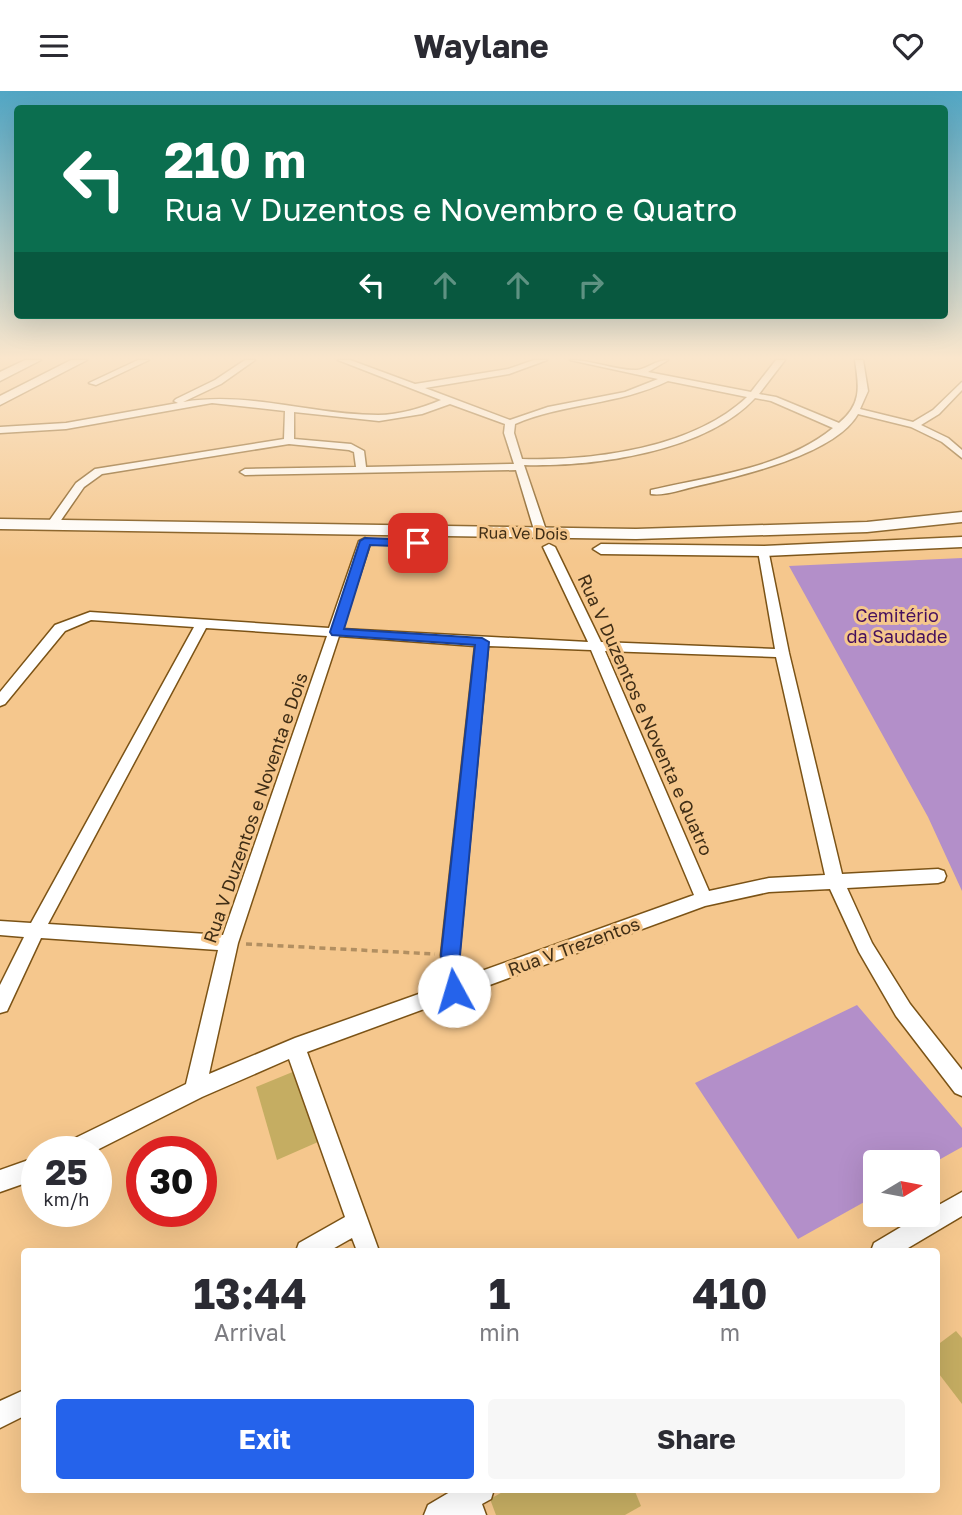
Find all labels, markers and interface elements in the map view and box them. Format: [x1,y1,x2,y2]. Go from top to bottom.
icon: menu [35,27,73,65]
text: Waylane [413,27,549,65]
icon: heart [889,27,927,65]
text: 210 m [164,130,306,189]
icon: left [49,133,140,224]
text: Rua V Duzentos e Novembro e Quatro [164,190,737,228]
icon: left [353,266,391,304]
icon: ahead [426,266,464,304]
icon: ahead [499,266,537,304]
icon: right [572,266,610,304]
pin [388,513,448,573]
street label: Rua Ve Dois [478,522,568,544]
icon: arrive [399,524,437,562]
street label: Rua V Duzentos e Noventa e Quatro [574,570,718,859]
park label: Cemitério da Saudade [846,604,948,647]
street label: Rua V Duzentos e Noventa e Dois [198,669,312,946]
street label: Rua V Trezentos [505,912,643,980]
position arrow [417,954,491,1028]
speed limit sign: 30 [126,1136,217,1227]
north arrow [863,1150,940,1227]
map controls [863,1150,940,1227]
text: 25 [45,1151,88,1193]
text: km/h [44,1188,89,1210]
text: 13:44 [193,1268,307,1318]
text: 1 [489,1268,510,1318]
text: 410 [692,1268,768,1318]
text: Arrival [214,1318,286,1346]
text: min [479,1318,520,1346]
text: m [720,1318,740,1346]
button: Exit [56,1399,474,1479]
button: Share [488,1399,905,1479]

